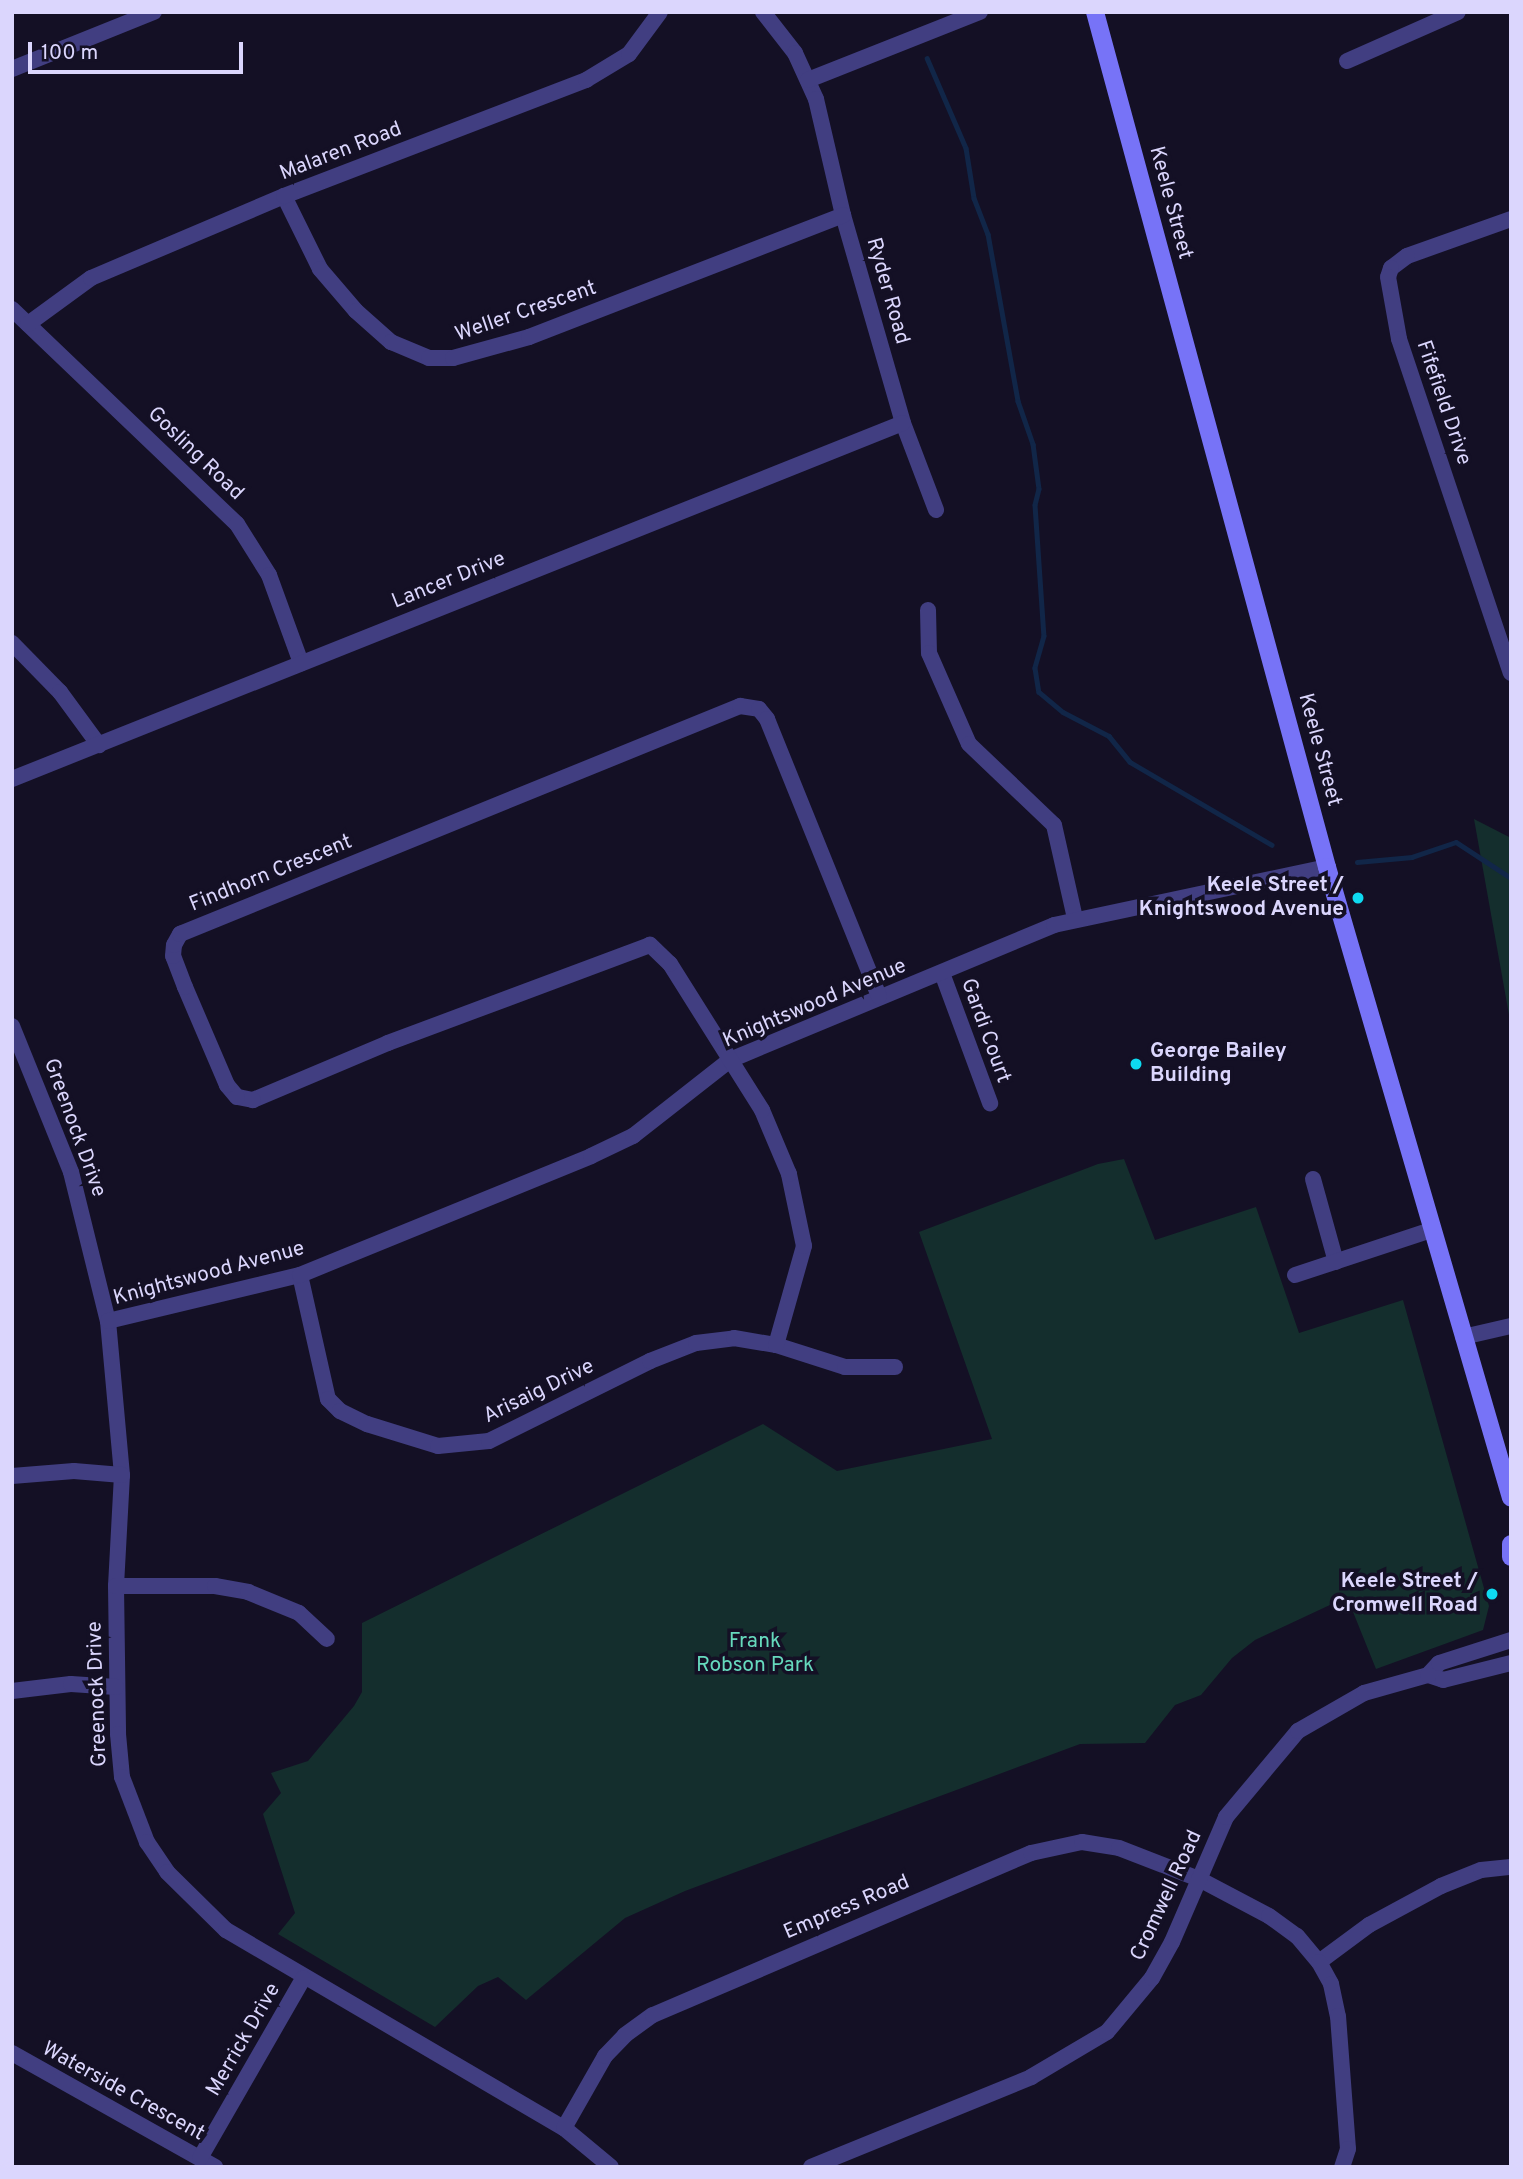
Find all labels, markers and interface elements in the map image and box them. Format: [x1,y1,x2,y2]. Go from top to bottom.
scale bar [32,28,247,72]
text: 100 m [41,40,98,67]
street label: Malaren Road [276,117,406,187]
street label: Keele Street [1143,144,1197,262]
street label: Ryder Road [860,235,914,347]
street label: Weller Crescent [452,276,600,348]
street label: Fifefield Drive [1410,337,1476,469]
street label: Gosling Road [142,402,248,506]
street label: Lancer Drive [389,547,509,615]
street label: Keele Street [1292,691,1346,809]
street label: Findhorn Crescent [186,830,356,918]
place label: Keele Street / Knightswood Avenue [1138,873,1344,923]
marker: Keele Street / Knightswood Avenue [1350,890,1366,906]
street label: Knightswood Avenue [719,954,911,1054]
street label: Gardi Court [954,975,1016,1087]
place label: George Bailey Building [1150,1039,1287,1089]
street label: Greenock Drive [37,1055,111,1201]
marker: George Bailey Building [1128,1056,1144,1072]
street label: Knightswood Avenue [110,1236,308,1312]
street label: Arisaig Drive [479,1354,599,1430]
place label: Keele Street / Cromwell Road [1332,1569,1478,1619]
marker: Keele Street / Cromwell Road [1484,1586,1500,1602]
street label: Greenock Drive [83,1621,113,1767]
park label: Frank Robson Park [696,1629,814,1679]
street label: Cromwell Road [1126,1827,1208,1965]
street label: Empress Road [780,1870,914,1946]
street label: Merrick Drive [202,1979,286,2101]
street label: Waterside Crescent [37,2037,209,2147]

